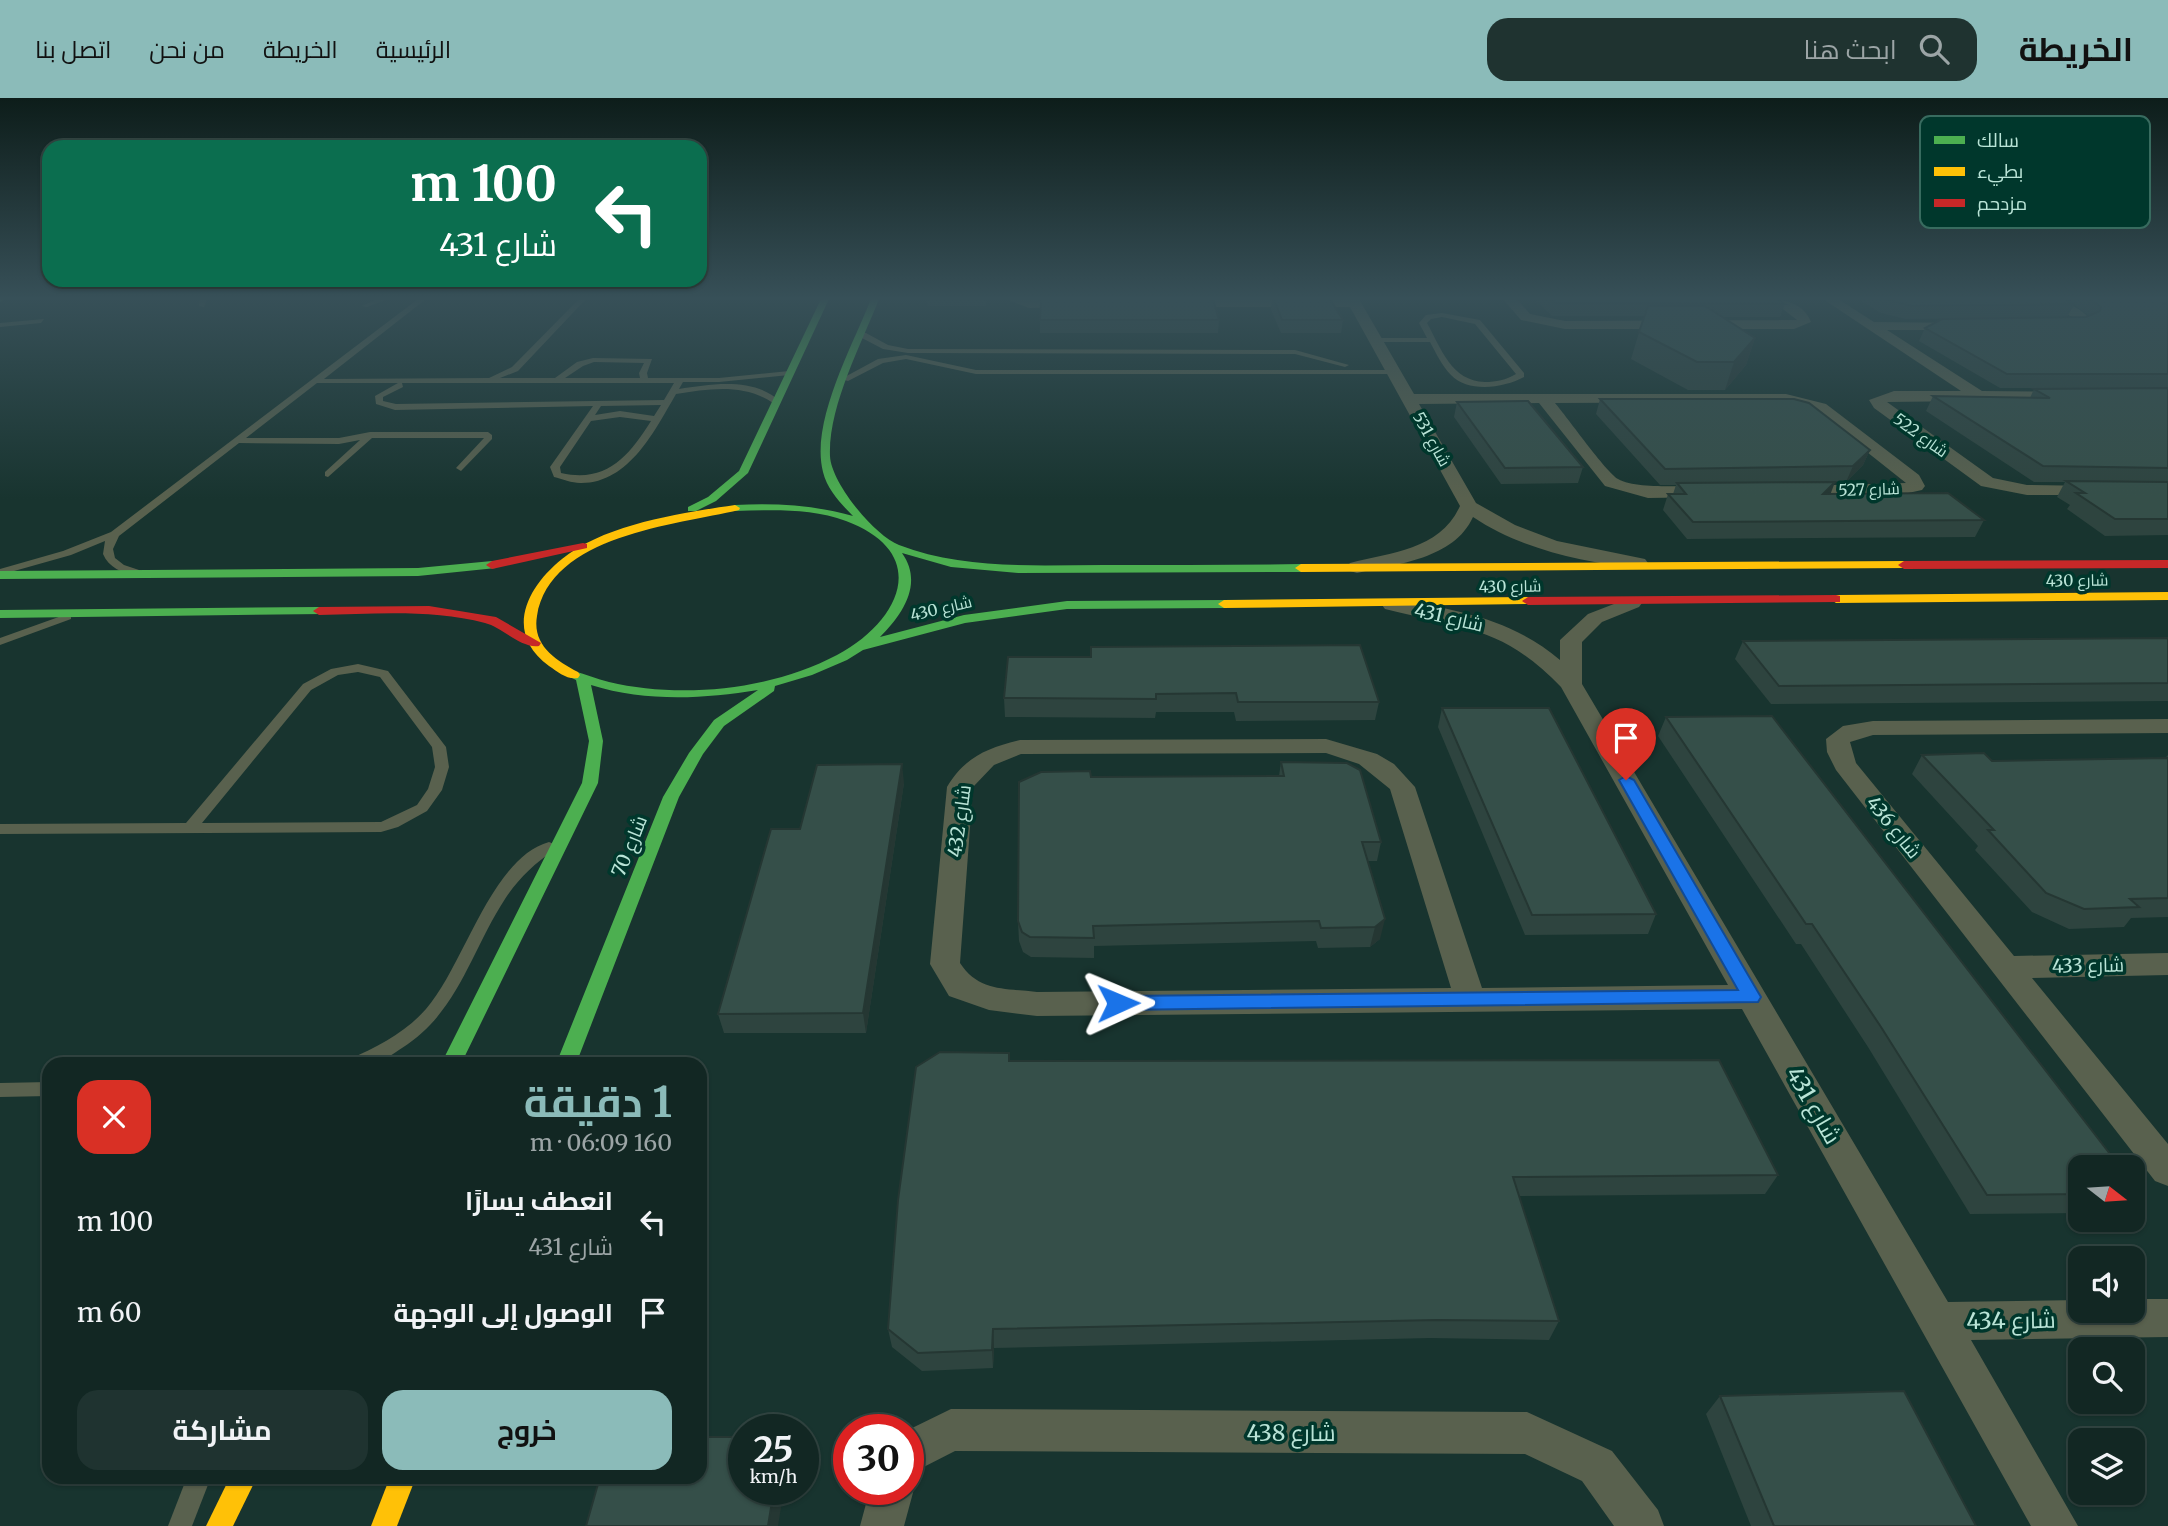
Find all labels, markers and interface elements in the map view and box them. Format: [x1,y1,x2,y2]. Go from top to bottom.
search box [1487,18,1977,81]
text: الخريطة [2019,29,2133,70]
icon: search [1915,30,1953,68]
text: ابحث هنا [1804,33,1897,66]
text: اتصل بنا [35,34,111,65]
text: من نحن [149,34,225,65]
text: الخريطة [263,34,338,65]
text: الرئيسية [376,34,451,65]
legend [1920,116,2150,228]
text: سالك [1977,128,2019,152]
text: 100 m [410,153,557,214]
text: بطيء [1977,159,2023,186]
icon: left [581,168,672,259]
text: مزدحم [1977,191,2027,217]
text: شارع 431 [439,225,557,265]
street label: شارع 531 [1407,408,1455,471]
street label: شارع 522 [1889,409,1952,463]
street label: شارع 527 [1838,478,1900,502]
street label: شارع 430 [2046,569,2108,593]
street label: شارع 430 [1479,575,1541,599]
street label: شارع 430 [908,591,974,627]
street label: شارع 431 [1412,597,1486,639]
pin [1596,708,1656,780]
icon: arrive [1607,719,1645,757]
street label: شارع 432 [942,783,978,859]
street label: شارع 436 [1860,791,1926,864]
street label: شارع 70 [606,812,654,881]
street label: شارع 433 [2052,952,2124,980]
position arrow [1081,966,1155,1040]
street label: شارع 431 [1779,1061,1848,1150]
text: 1 دقيقة [524,1076,672,1128]
button: close [77,1080,151,1154]
text: 160 m · 06:09 [530,1128,672,1157]
north arrow [2068,1155,2146,1232]
map controls [2068,1155,2145,1505]
text: انعطف يسارًا [465,1184,613,1217]
icon: left [634,1203,672,1241]
text: 100 m [77,1205,153,1238]
text: شارع 431 [528,1232,613,1261]
button: sound [2068,1246,2145,1323]
icon: arrive [634,1294,672,1332]
text: 60 m [77,1296,141,1329]
text: الوصول إلى الوجهة [394,1296,613,1329]
street label: شارع 434 [1966,1305,2056,1337]
button: search [2068,1337,2145,1414]
button: مشاركة [77,1390,368,1470]
button: خروج [382,1390,672,1470]
speed limit sign: 30 [833,1414,924,1505]
street label: شارع 438 [1247,1418,1335,1449]
text: 25 [753,1428,794,1472]
button: layers [2068,1428,2145,1505]
text: km/h [750,1465,797,1488]

